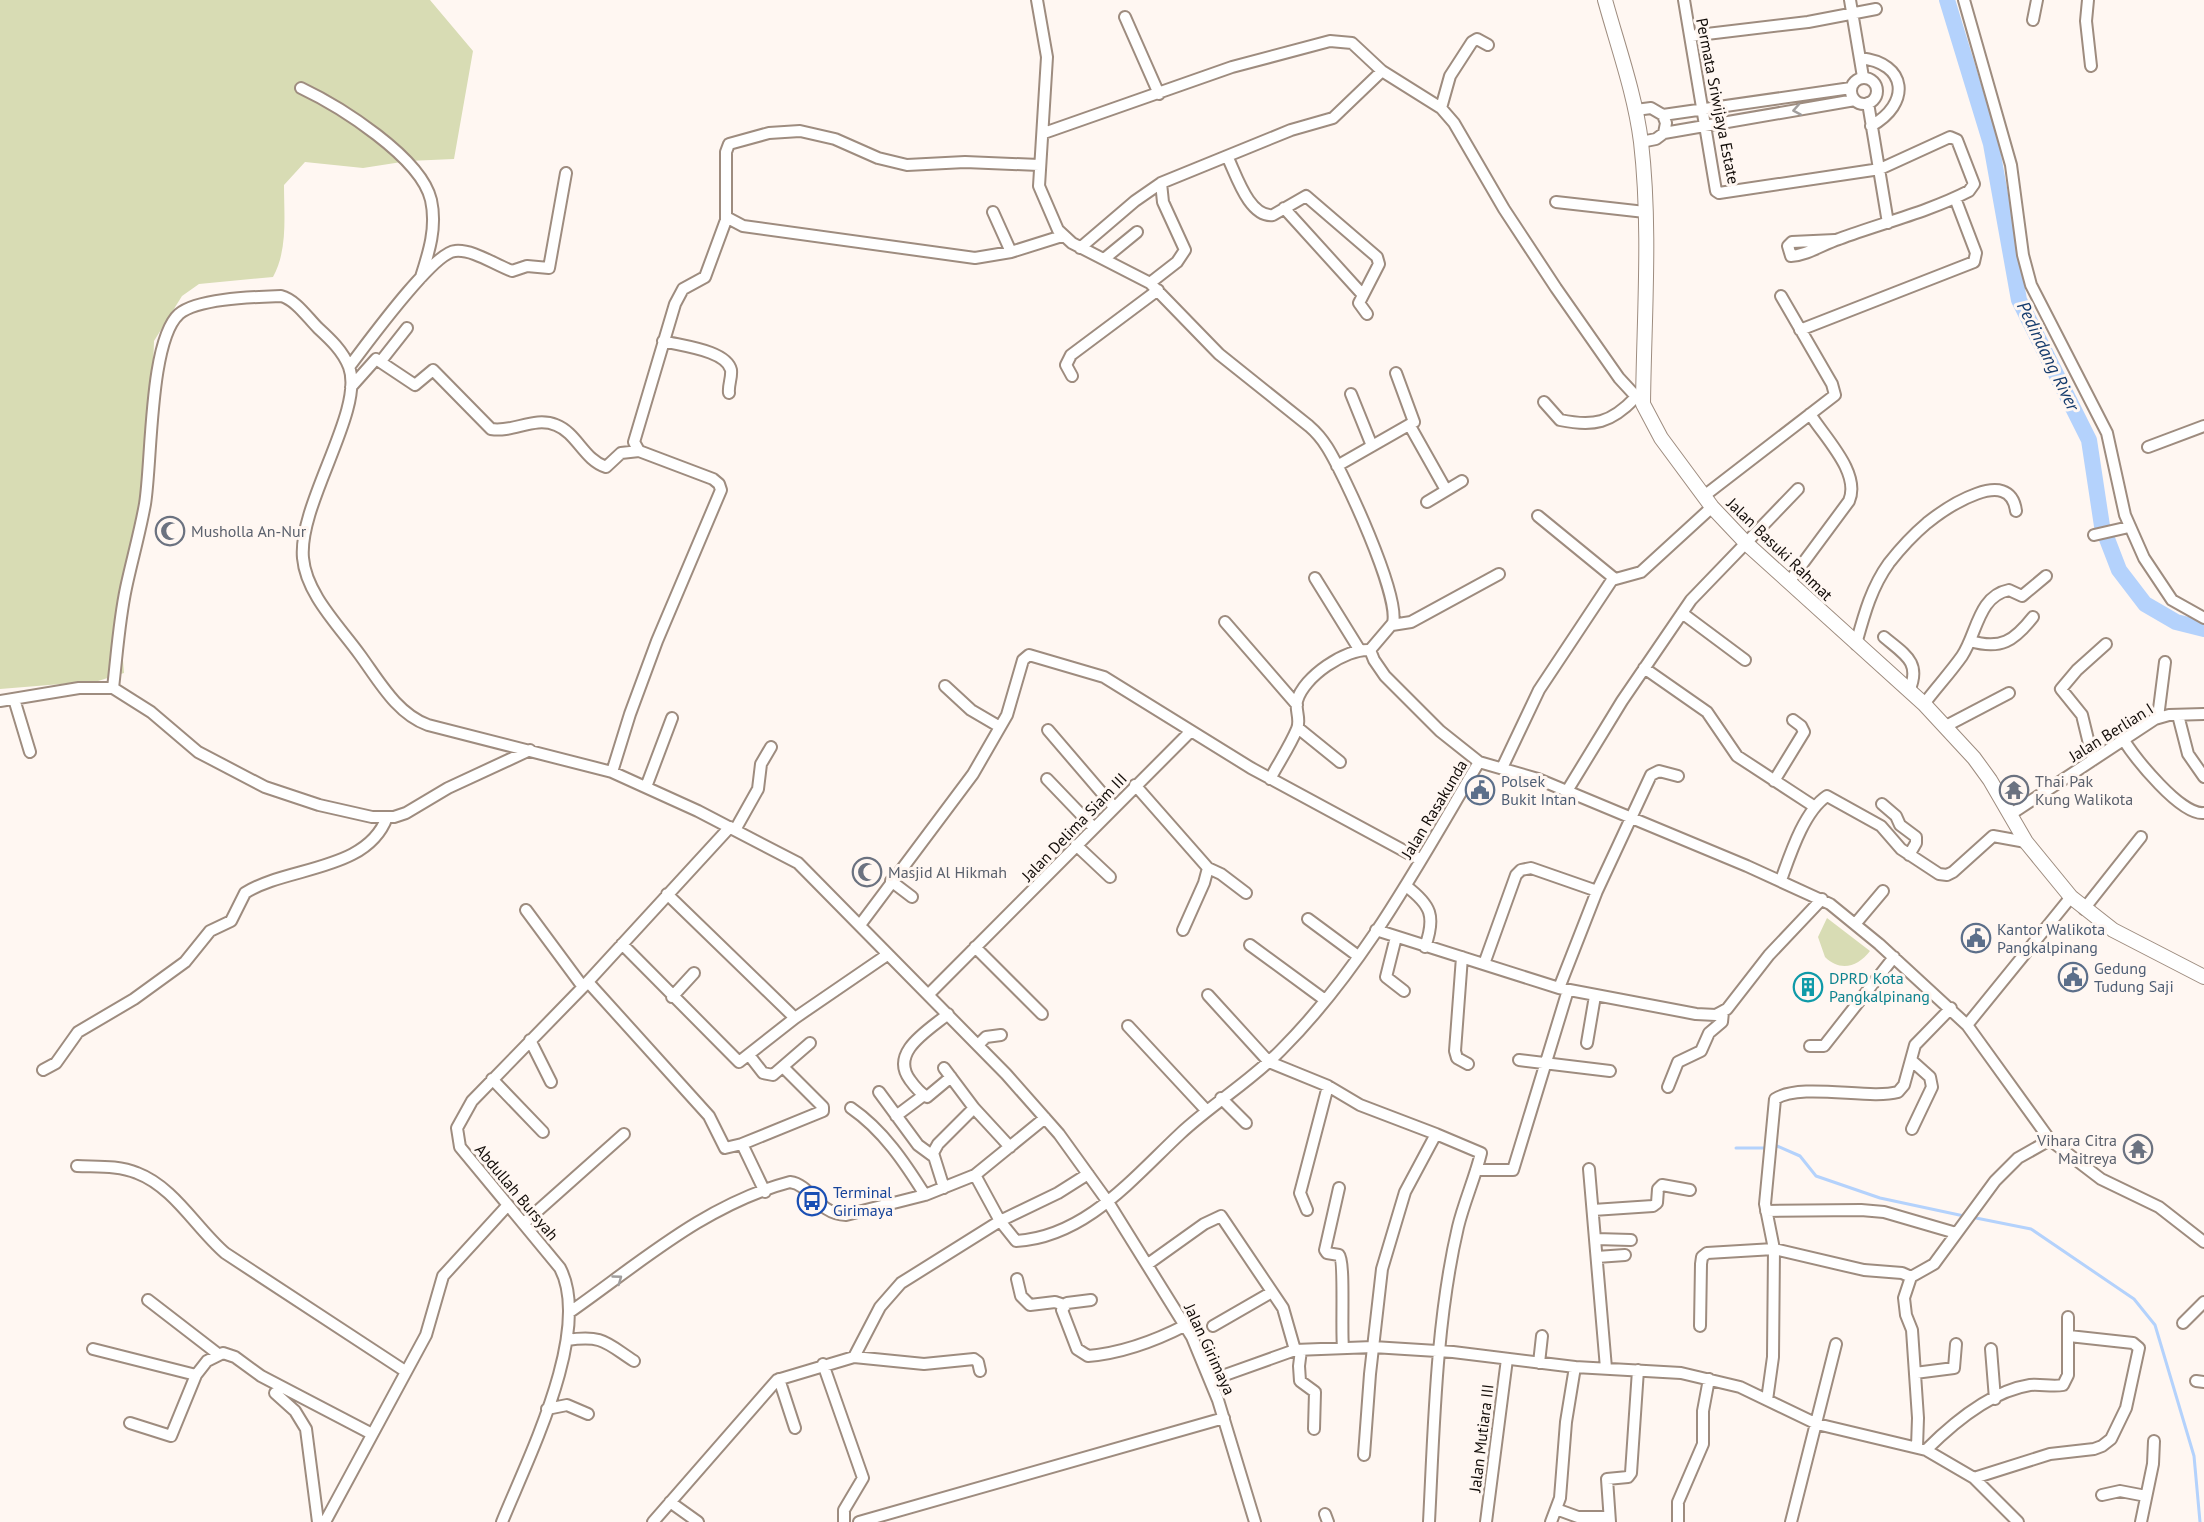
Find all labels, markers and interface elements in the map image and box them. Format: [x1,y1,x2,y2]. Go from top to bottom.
street label: Permata Sriwijaya Estate [1692,16,1744,186]
one-way arrow [1792,103,1802,116]
water label: Pedindang River [2012,297,2085,415]
street label: Jalan Basuki Rahmat [1722,493,1838,605]
mosque icon: Musholla An-Nur [154,515,186,547]
place label: Musholla An-Nur [191,521,307,541]
street label: Jalan Berlian I [2064,698,2157,766]
street label: Jalan Rasakunda [1396,756,1471,863]
street label: Jalan Delima Siam III [1016,769,1131,886]
place label: Polsek Bukit Intan [1501,771,1576,809]
place label: Thai Pak Kung Walikota [2035,771,2133,809]
public building icon: Polsek Bukit Intan [1464,774,1496,806]
temple icon: Thai Pak Kung Walikota [1998,774,2030,806]
mosque icon: Masjid Al Hikmah [851,856,883,888]
place label: Masjid Al Hikmah [888,862,1007,882]
place label: Kantor Walikota Pangkalpinang [1997,919,2105,957]
public building icon: Kantor Walikota Pangkalpinang [1960,922,1992,954]
place label: Gedung Tudung Saji [2094,958,2174,996]
public building icon: Gedung Tudung Saji [2057,961,2089,993]
place label: DPRD Kota Pangkalpinang [1829,968,1930,1006]
building icon: DPRD Kota Pangkalpinang [1792,971,1824,1003]
place label: Vihara Citra Maitreya [2036,1130,2117,1168]
temple icon: Vihara Citra Maitreya [2122,1133,2154,1165]
street label: Abdullah Bursyah [471,1140,563,1244]
place label: Terminal Girimaya [833,1182,893,1220]
bus stop icon: Terminal Girimaya [796,1185,828,1217]
one-way arrow [612,1275,623,1286]
street label: Jalan Girimaya [1180,1299,1240,1398]
street label: Jalan Mutiara III [1464,1383,1498,1494]

